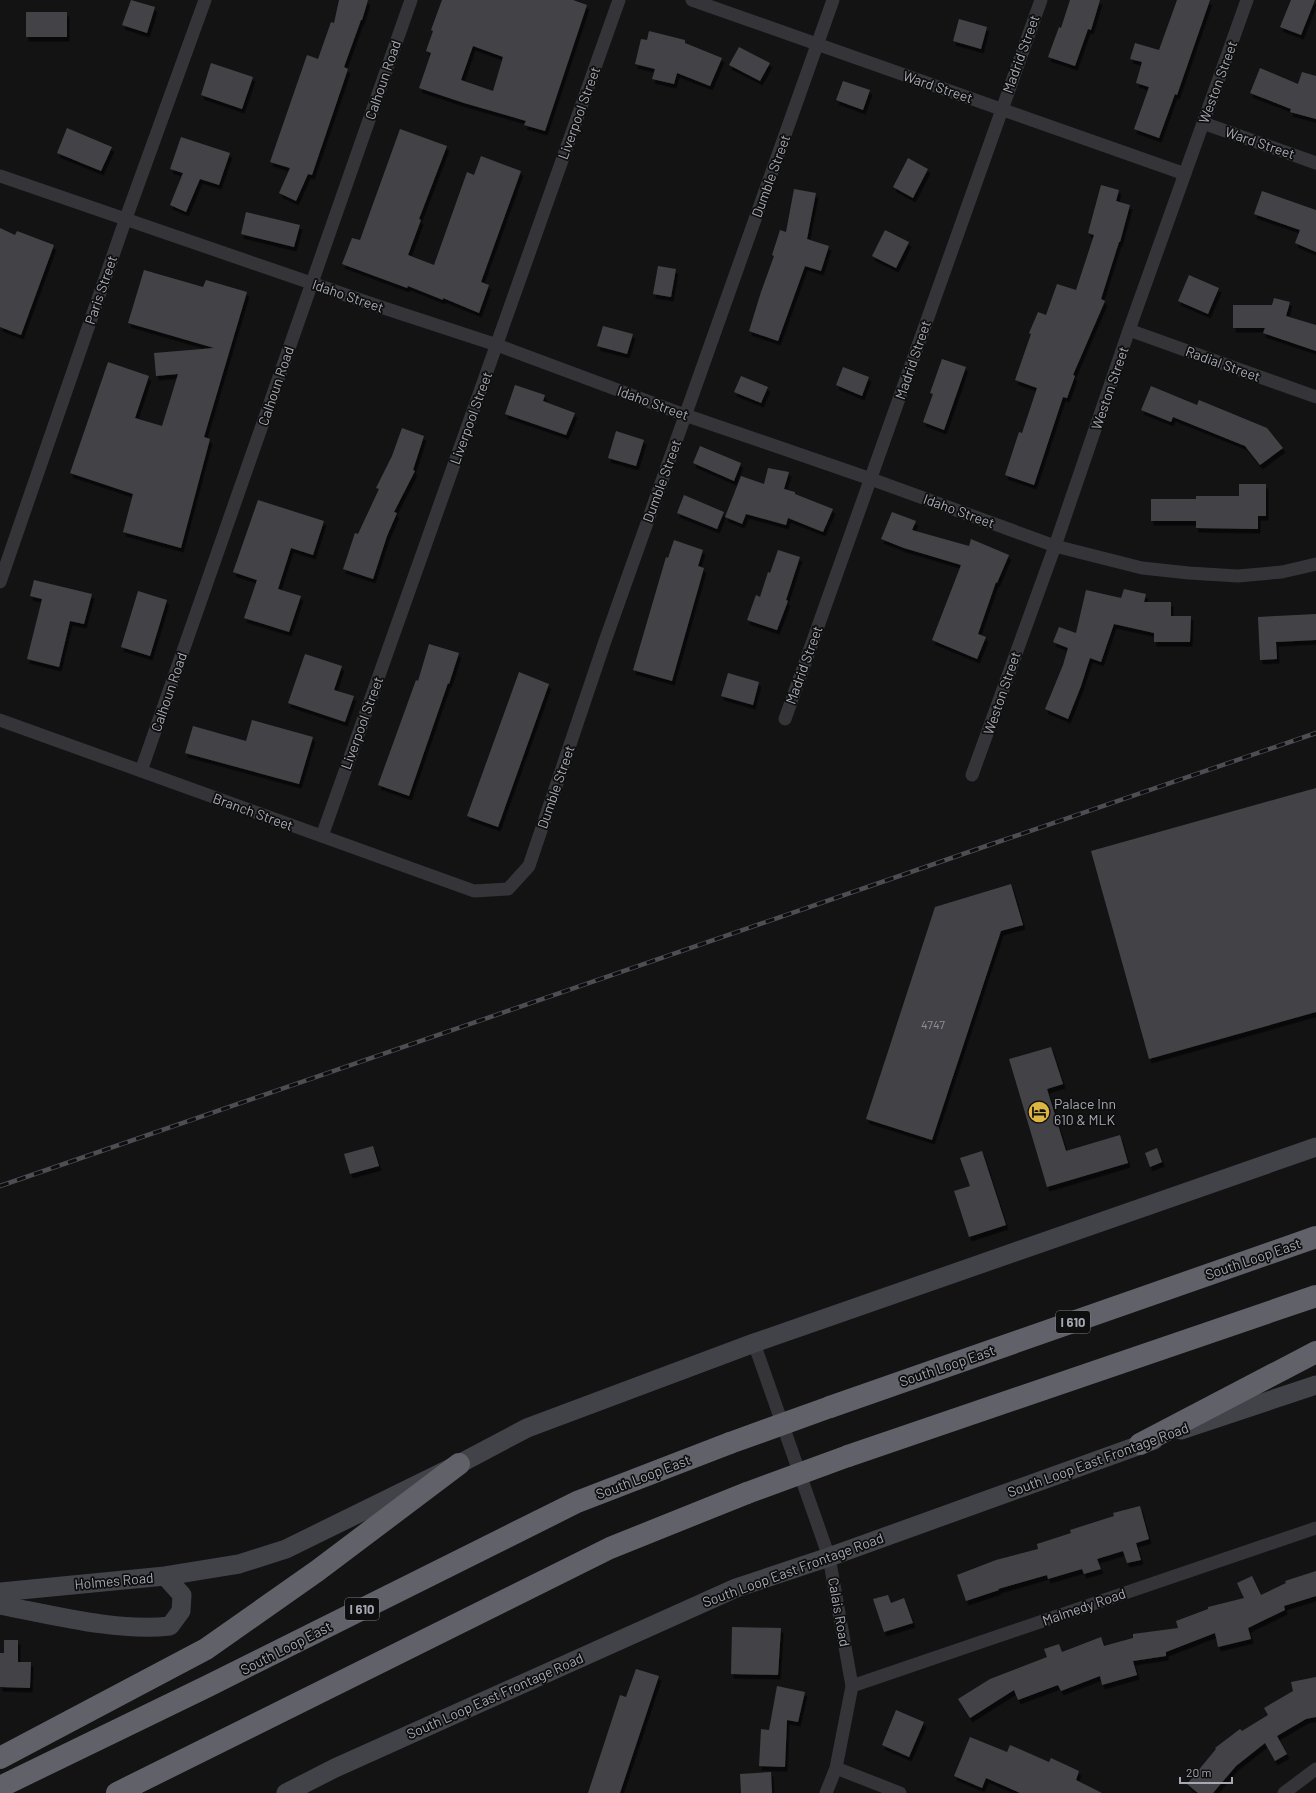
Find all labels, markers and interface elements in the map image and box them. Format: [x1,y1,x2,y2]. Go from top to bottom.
street label: Madrid Street [998,12,1043,95]
street label: Calhoun Road [361,38,404,122]
street label: Weston Street [1195,38,1240,125]
street label: Liverpool Street [554,64,603,162]
street label: Ward Street [901,67,975,106]
street label: Ward Street [1223,123,1297,162]
street label: Dumble Street [748,132,793,220]
street label: Paris Street [81,253,120,327]
street label: Idaho Street [310,275,386,316]
street label: Madrid Street [891,318,934,401]
street label: Radial Street [1183,342,1263,385]
street label: Calhoun Road [254,344,297,428]
street label: Weston Street [1087,344,1132,432]
street label: Liverpool Street [446,369,495,467]
street label: Idaho Street [615,382,691,423]
street label: Dumble Street [639,437,684,525]
street label: Idaho Street [921,490,997,531]
street label: Madrid Street [781,623,826,706]
street label: Weston Street [979,649,1024,737]
street label: Calhoun Road [147,650,190,734]
street label: Liverpool Street [337,674,386,772]
street label: Dumble Street [533,743,578,831]
street label: Branch Street [211,789,296,834]
house number: 4747 [921,1017,945,1031]
place label: Palace Inn 610 & MLK [1054,1095,1116,1128]
hotel icon: Palace Inn 610 & MLK [1026,1099,1052,1125]
street label: South Loop East [1203,1234,1303,1283]
road number: I 610 [1056,1311,1090,1333]
street label: South Loop East [897,1341,997,1390]
street label: South Loop East Frontage Road [1005,1419,1191,1500]
street label: South Loop East [593,1451,693,1502]
street label: South Loop East Frontage Road [700,1529,886,1610]
street label: Holmes Road [74,1569,154,1592]
street label: Calais Road [825,1576,854,1648]
street label: Malmedy Road [1040,1584,1128,1629]
road number: I 610 [345,1598,379,1620]
street label: South Loop East [237,1617,334,1678]
street label: South Loop East Frontage Road [404,1649,586,1742]
scale bar [1180,1759,1232,1785]
text: 20 m [1186,1765,1212,1779]

